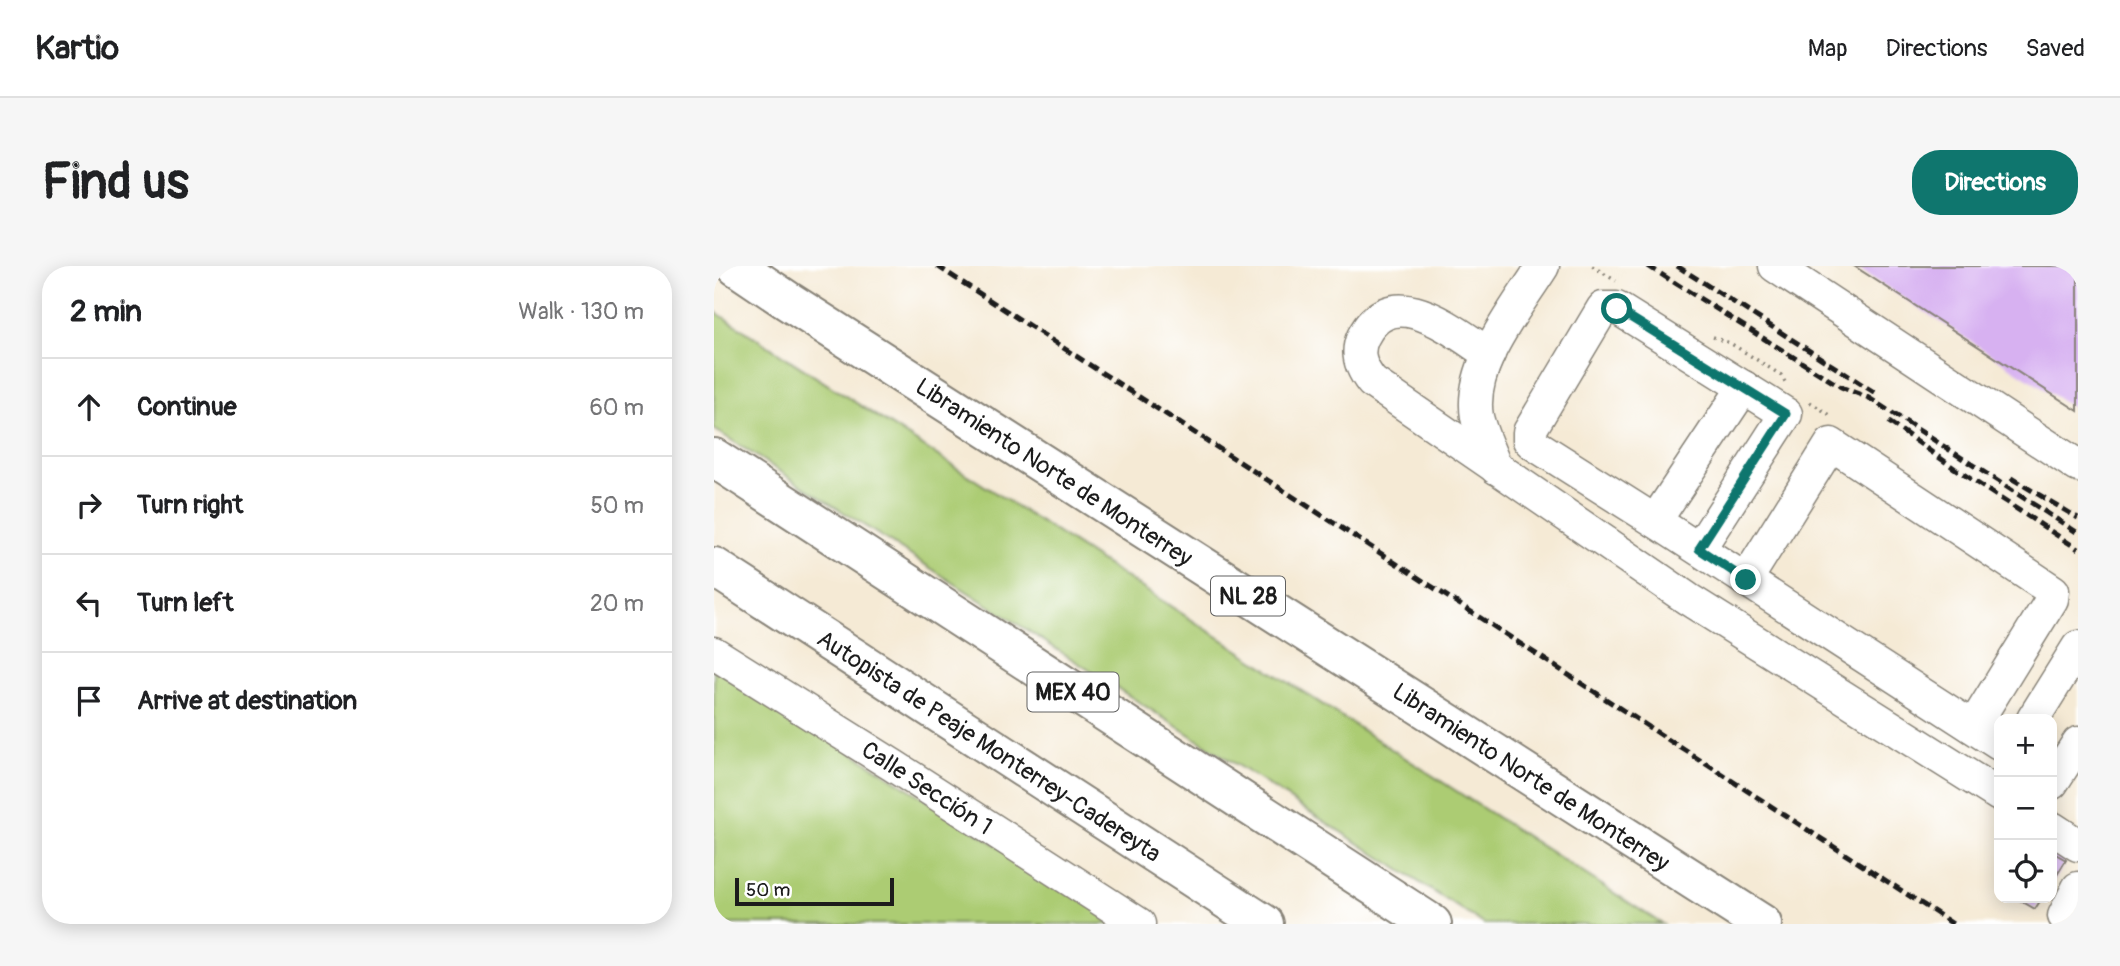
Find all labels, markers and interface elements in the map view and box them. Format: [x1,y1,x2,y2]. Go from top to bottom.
text: Kartio [35,28,119,69]
text: Map [1808,34,1848,63]
text: Directions [1886,34,1987,63]
text: Saved [2025,34,2085,63]
button: Directions [1912,150,2078,215]
text: Find us [42,152,189,213]
text: 2 min [70,293,142,330]
route start [1601,293,1632,324]
text: Walk · 130 m [518,297,644,326]
street label: Libramiento Norte de Monterrey [910,372,1198,573]
icon: ahead [70,388,108,426]
text: Continue [137,391,237,423]
text: 60 m [589,393,644,422]
icon: right [70,486,108,524]
text: Turn right [137,489,243,521]
text: 50 m [590,491,644,520]
route end [1730,564,1761,595]
road number: NL 28 [1211,576,1285,616]
icon: left [70,584,108,622]
text: Turn left [137,587,233,619]
text: 20 m [590,589,644,618]
street label: Autopista de Peaje Monterrey-Cadereyta [811,624,1166,869]
road number: MEX 40 [1028,672,1118,712]
street label: Libramiento Norte de Monterrey [1387,677,1675,878]
icon: arrive [70,682,108,720]
text: Arrive at destination [137,685,357,717]
map controls [1994,714,2057,903]
button: + [1994,714,2057,777]
street label: Calle Sección 1 [856,735,998,841]
button: − [1994,777,2057,840]
button: locate [1994,840,2057,903]
scale bar [735,875,894,907]
text: 50 m [746,878,790,902]

